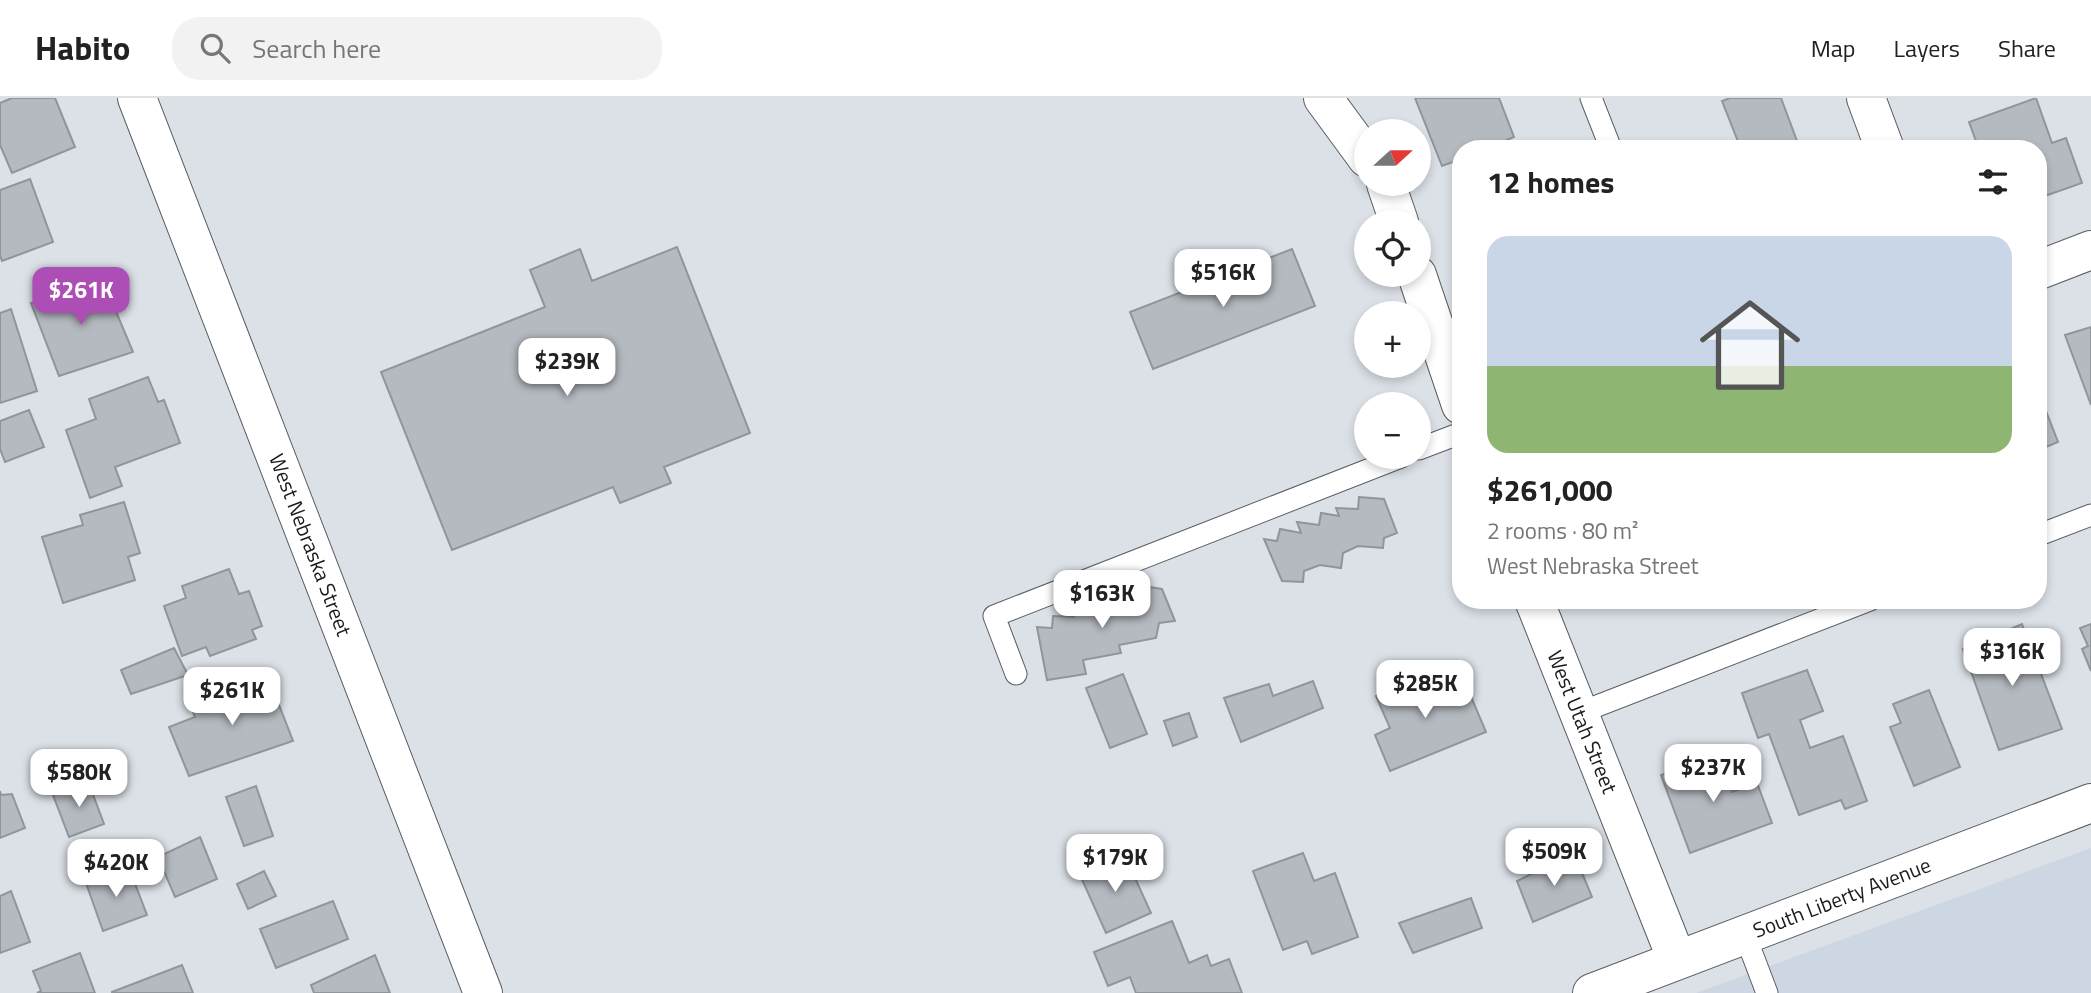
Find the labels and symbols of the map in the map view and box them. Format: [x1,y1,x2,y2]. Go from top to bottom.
north arrow [1354,119,1432,196]
pin: $516K [1174,250,1272,309]
pin: $261K [32,268,130,327]
pin: $239K [518,338,616,398]
street label: West Nebraska Street [261,449,361,641]
pin: $163K [1053,570,1151,630]
pin: $316K [1963,628,2061,688]
street label: West Utah Street [1540,645,1626,799]
pin: $285K [1376,660,1474,720]
pin: $261K [183,668,281,727]
pin: $237K [1664,744,1762,804]
pin: $580K [30,750,128,809]
pin: $509K [1505,828,1603,888]
pin: $179K [1066,834,1164,894]
pin: $420K [67,840,165,899]
street label: South Liberty Avenue [1748,848,1935,946]

